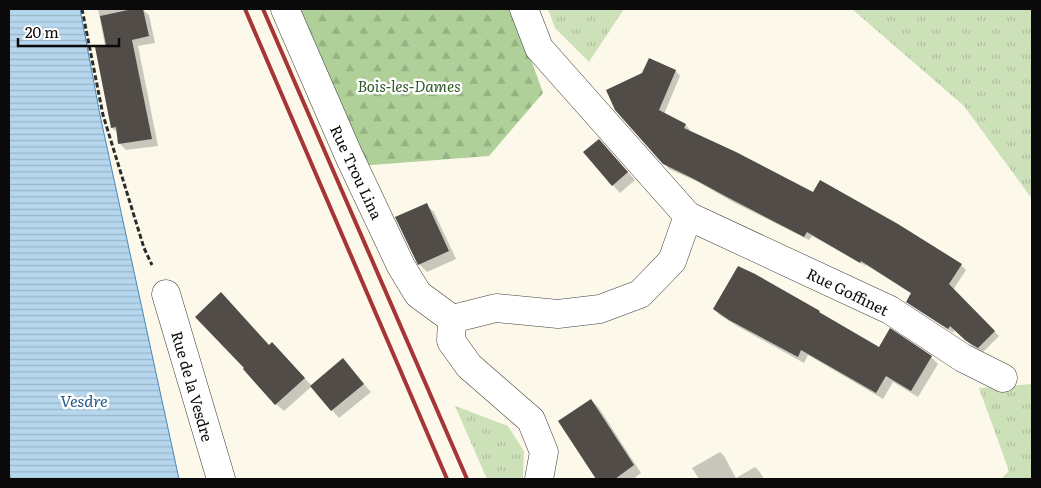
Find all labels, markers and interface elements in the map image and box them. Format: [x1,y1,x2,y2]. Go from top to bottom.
scale bar [18,15,119,47]
text: 20 m [25,20,59,43]
park label: Bois-les-Dames [357,74,461,97]
street label: Rue Trou Lina [325,121,389,224]
street label: Rue Goffinet [803,261,893,321]
street label: Rue de la Vesdre [166,328,220,444]
water label: Vesdre [60,388,108,412]

